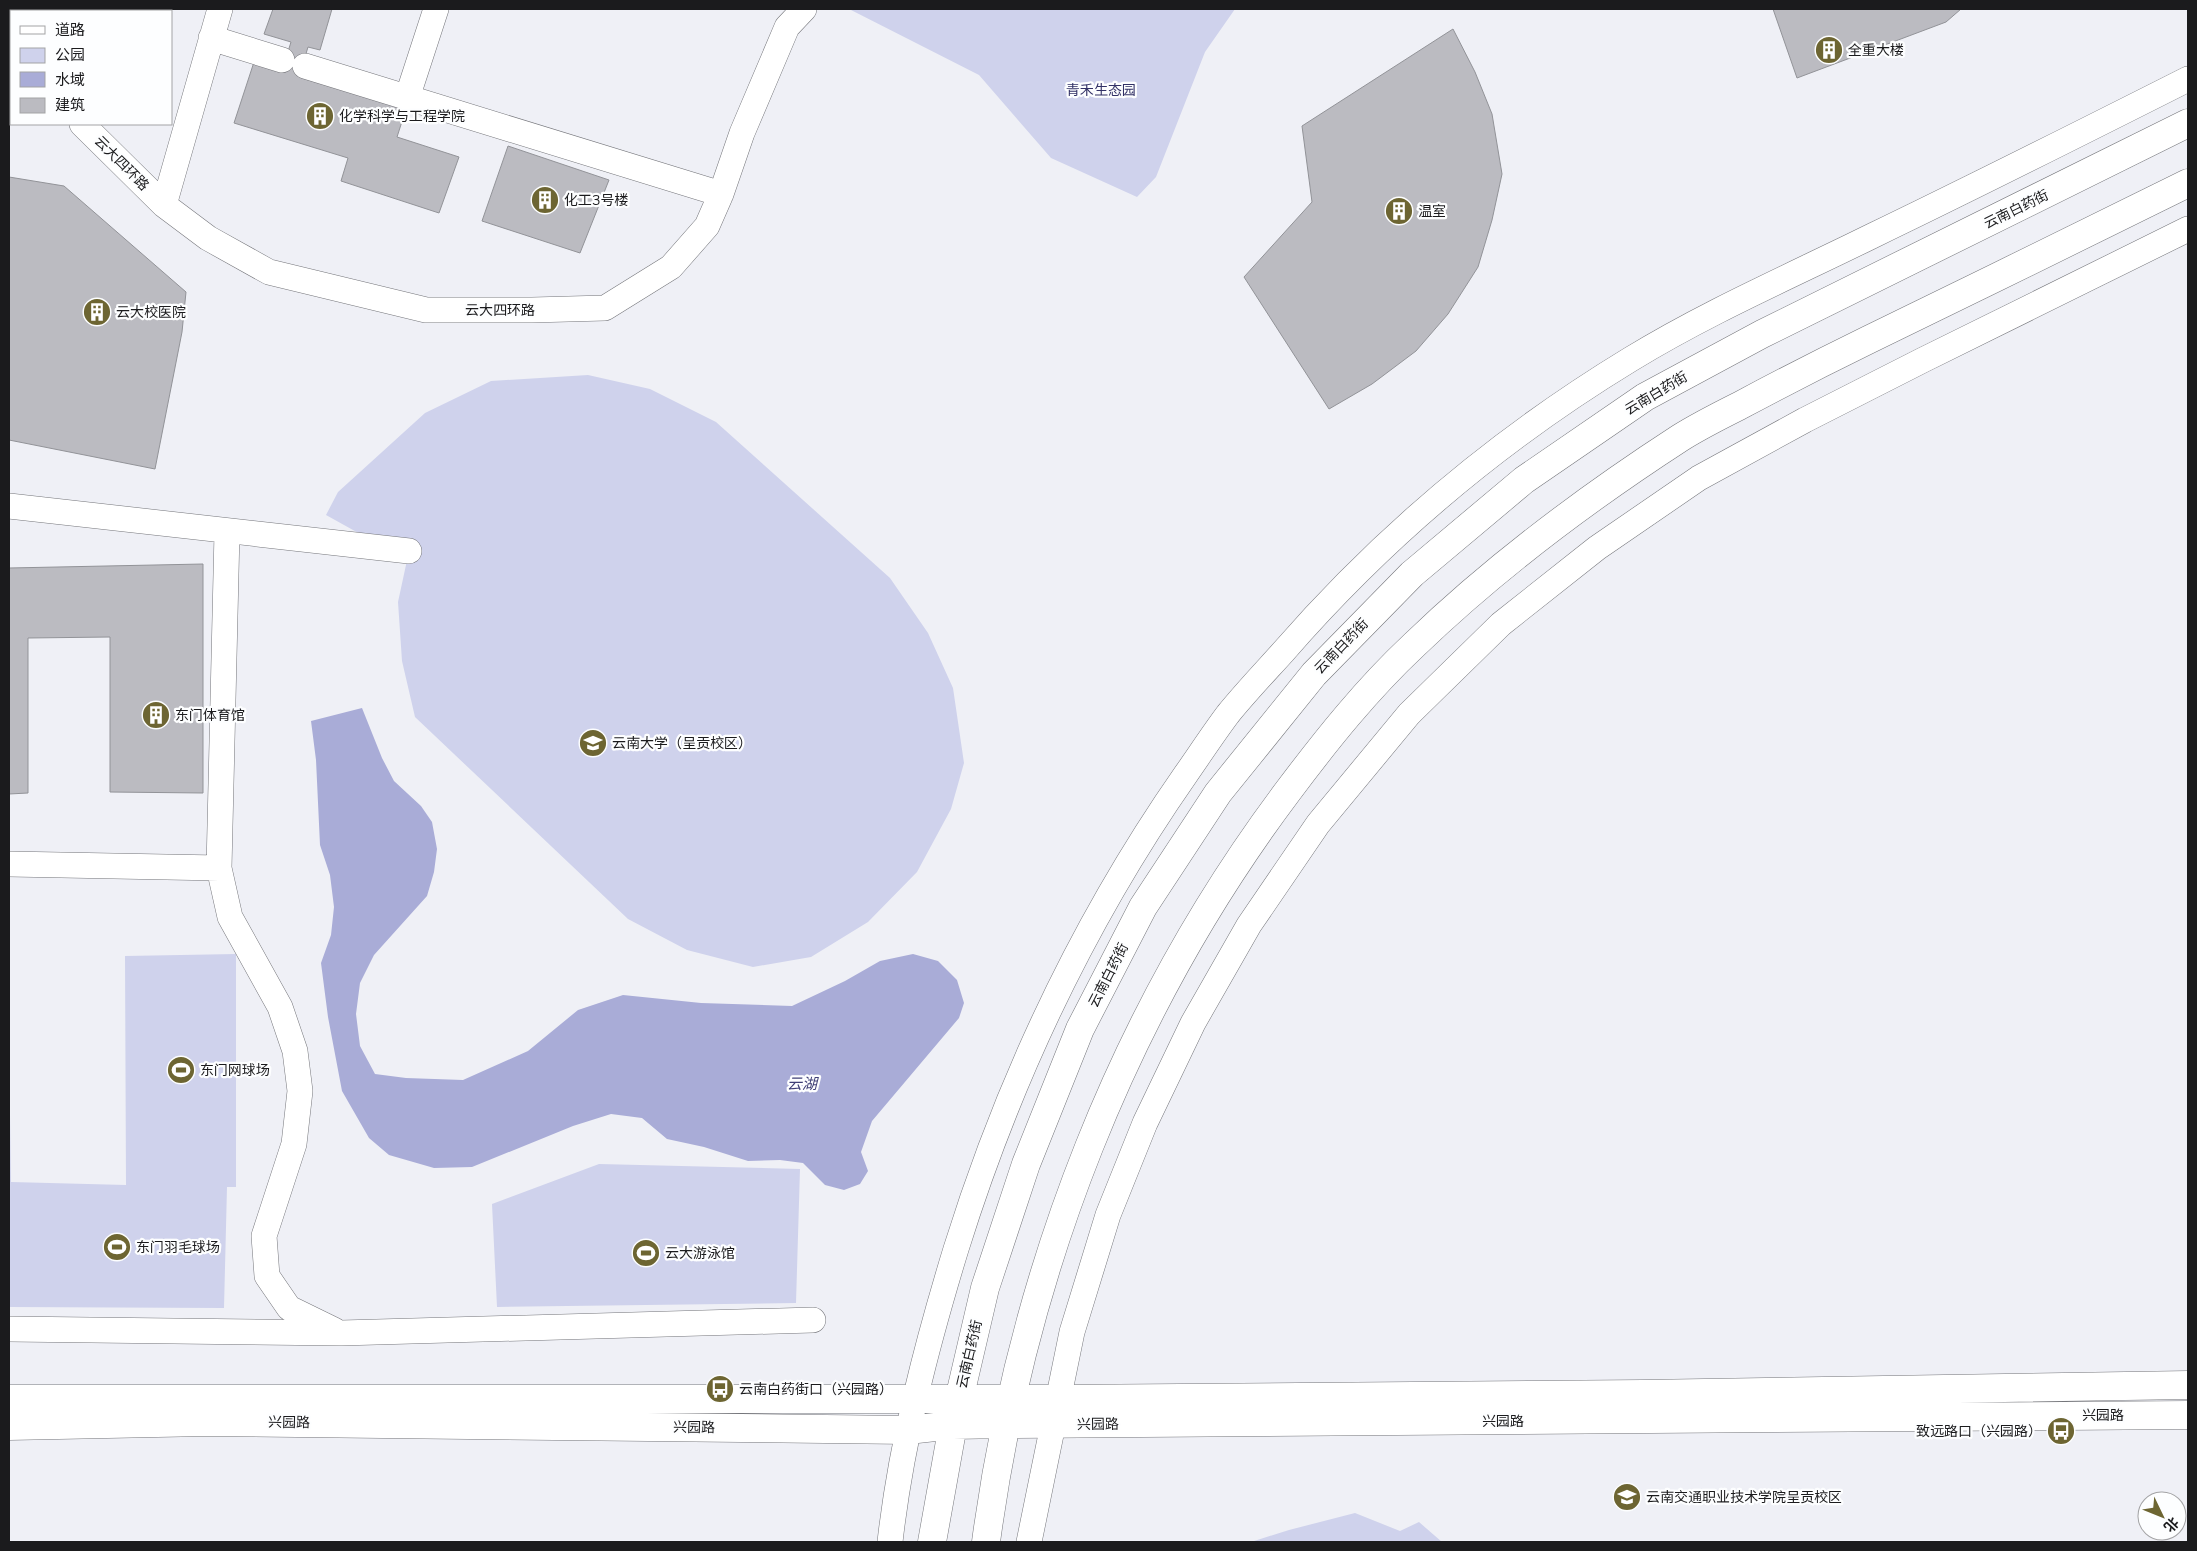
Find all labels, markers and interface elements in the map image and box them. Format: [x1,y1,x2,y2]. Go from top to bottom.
legend [10,10,172,125]
text: 道路 [55,20,85,39]
building icon: 全重大楼 [1814,35,1844,65]
place label: 全重大楼 [1848,41,1904,59]
text: 公园 [55,45,85,64]
text: 水域 [55,70,85,89]
park label: 青禾生态园 [1066,81,1136,99]
text: 建筑 [55,95,85,114]
building icon: 化学科学与工程学院 [305,101,335,131]
place label: 化学科学与工程学院 [339,107,465,125]
street label: 云大四环路 [91,132,153,194]
building icon: 化工3号楼 [530,185,560,215]
street label: 云南白药街 [1981,186,2051,232]
place label: 化工3号楼 [564,191,628,209]
building icon: 温室 [1384,196,1414,226]
place label: 温室 [1418,202,1446,220]
building icon: 云大校医院 [82,297,112,327]
street label: 云大四环路 [465,301,535,319]
place label: 云大校医院 [116,303,186,321]
street label: 云南白药街 [1621,367,1691,419]
street label: 云南白药街 [1310,615,1372,677]
building icon: 东门体育馆 [141,700,171,730]
place label: 东门体育馆 [175,706,245,724]
school or university icon: 云南大学（呈贡校区） [578,728,608,758]
place label: 云南大学（呈贡校区） [612,734,752,752]
street label: 云南白药街 [1084,940,1132,1010]
sports icon: 东门网球场 [166,1055,196,1085]
place label: 东门网球场 [200,1061,270,1079]
water label: 云湖 [787,1074,819,1093]
sports icon: 东门羽毛球场 [102,1232,132,1262]
place label: 东门羽毛球场 [136,1238,220,1256]
sports icon: 云大游泳馆 [631,1238,661,1268]
place label: 云大游泳馆 [665,1244,735,1262]
street label: 云南白药街 [952,1318,986,1390]
bus stop icon: 云南白药街口（兴园路） [705,1374,735,1404]
place label: 云南白药街口（兴园路） [739,1380,893,1398]
street label: 兴园路 [2082,1406,2124,1424]
street label: 兴园路 [1482,1412,1524,1430]
street label: 兴园路 [268,1413,310,1431]
street label: 兴园路 [1077,1415,1119,1433]
bus stop icon: 致远路口（兴园路） [2046,1416,2076,1446]
street label: 兴园路 [673,1418,715,1436]
place label: 致远路口（兴园路） [1916,1422,2042,1440]
school or university icon: 云南交通职业技术学院呈贡校区 [1612,1482,1642,1512]
place label: 云南交通职业技术学院呈贡校区 [1646,1488,1842,1506]
north arrow [2137,1491,2187,1541]
text: 北 [2160,1514,2183,1536]

